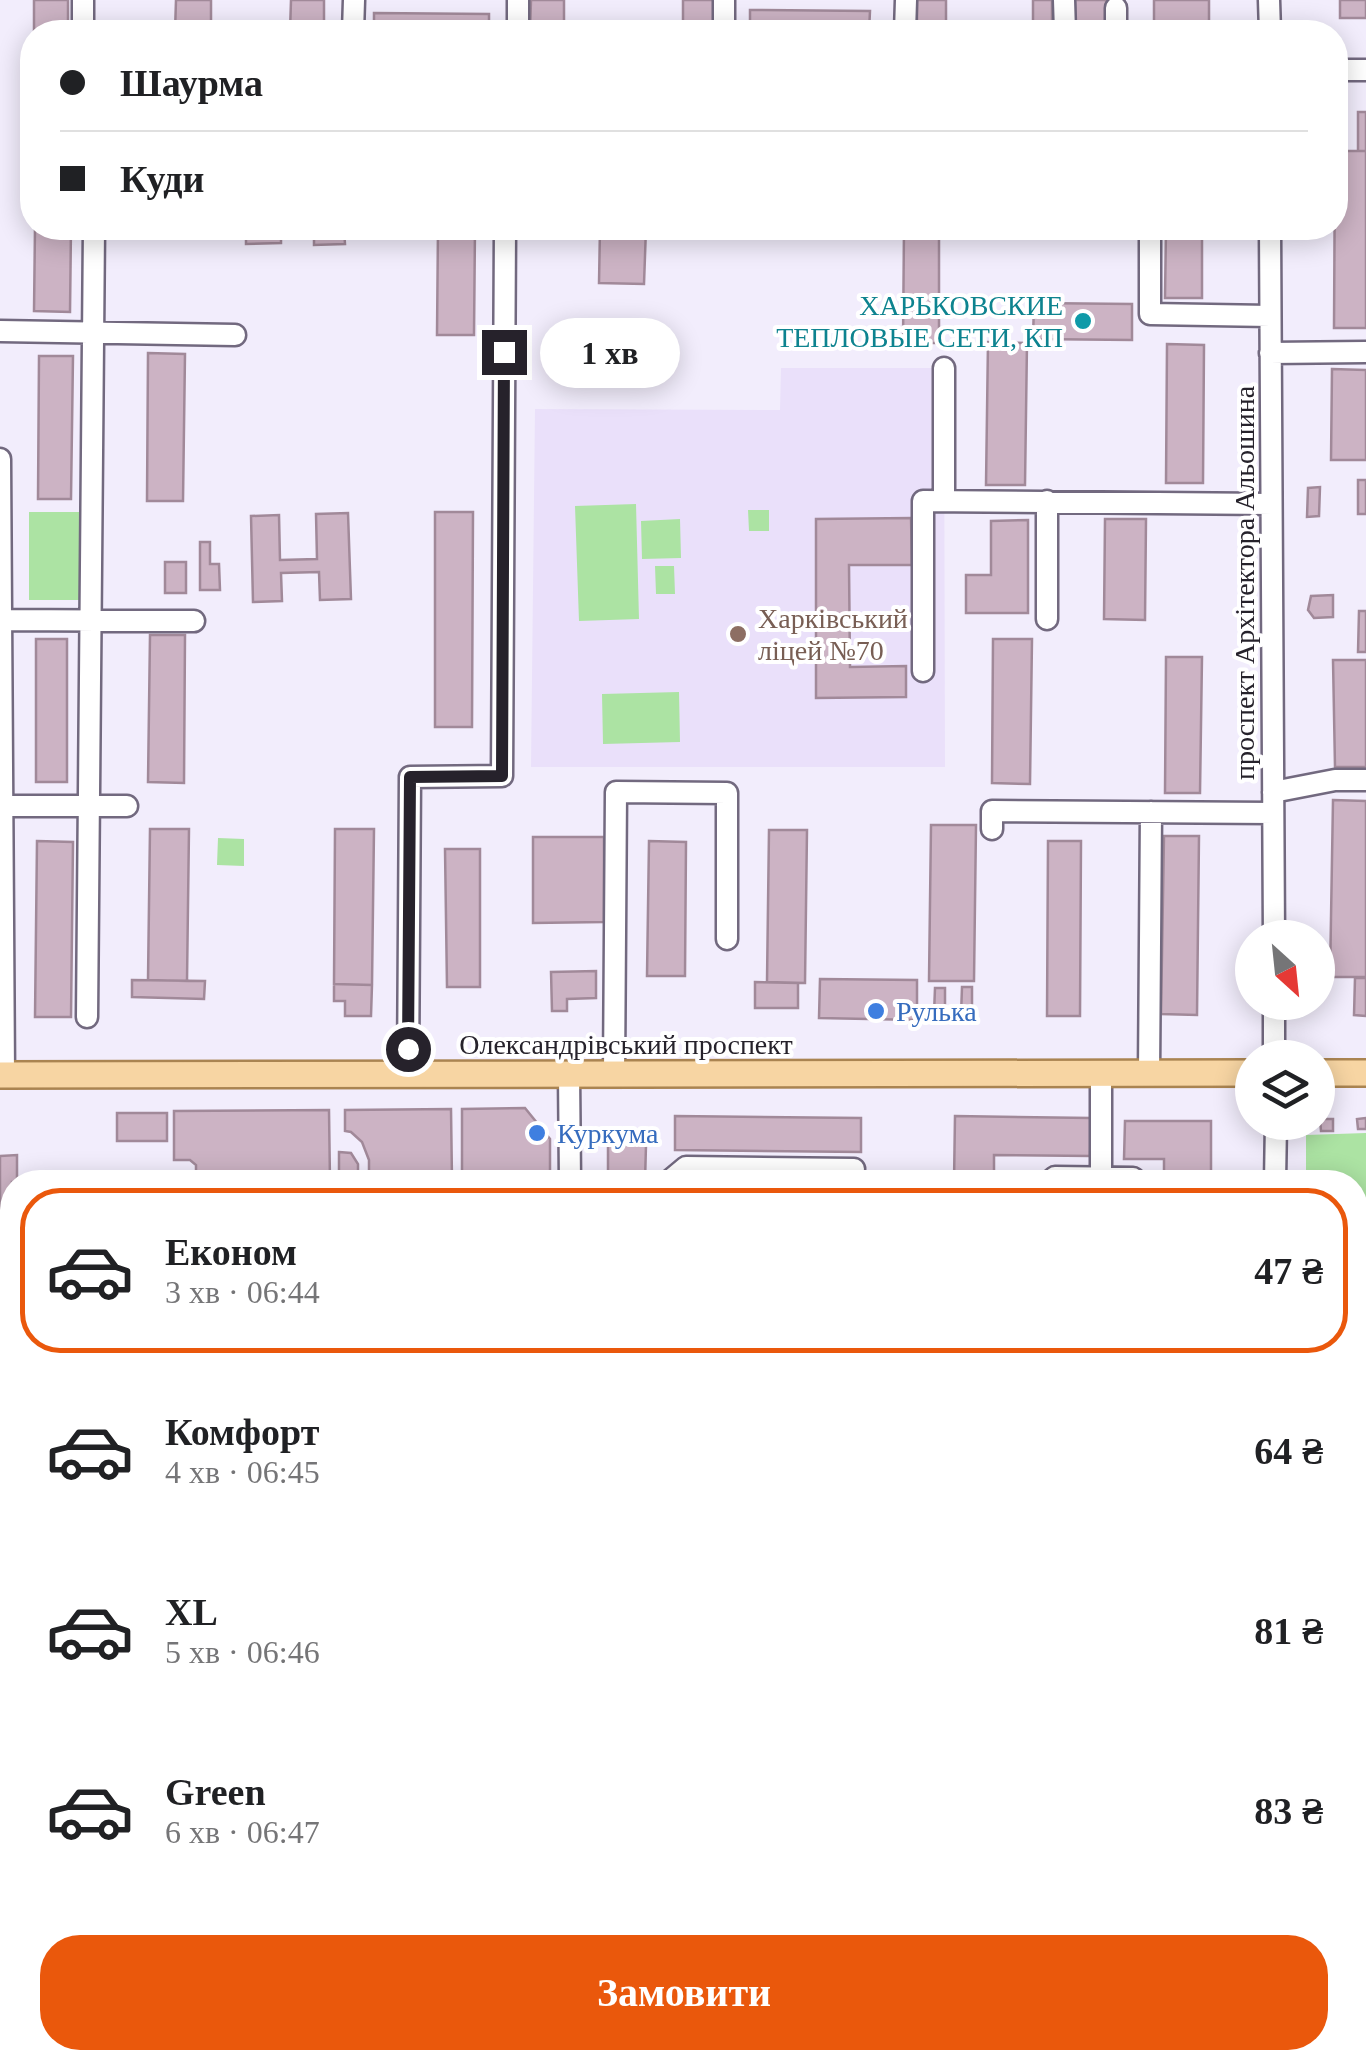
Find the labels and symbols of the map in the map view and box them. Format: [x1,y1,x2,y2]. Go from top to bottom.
place label: ХАРЬКОВСКИЕ ТЕПЛОВЫЕ СЕТИ, КП [776,290,1063,353]
marker: ХАРЬКОВСКИЕ ТЕПЛОВЫЕ СЕТИ, КП [1072,310,1094,332]
callout: 1 хв [539,317,679,387]
route end [482,330,527,375]
street label: проспект Архітектора Альошина [1229,385,1260,780]
place label: Харківський ліцей №70 [758,603,908,666]
marker: Харківський ліцей №70 [727,623,749,645]
north arrow [1235,920,1335,1020]
place label: Рулька [896,996,977,1027]
marker: Рулька [865,1000,887,1022]
route start [386,1027,431,1072]
street label: Олександрівський проспект [459,1029,793,1060]
place label: Куркума [557,1118,659,1149]
marker: Куркума [526,1122,548,1144]

